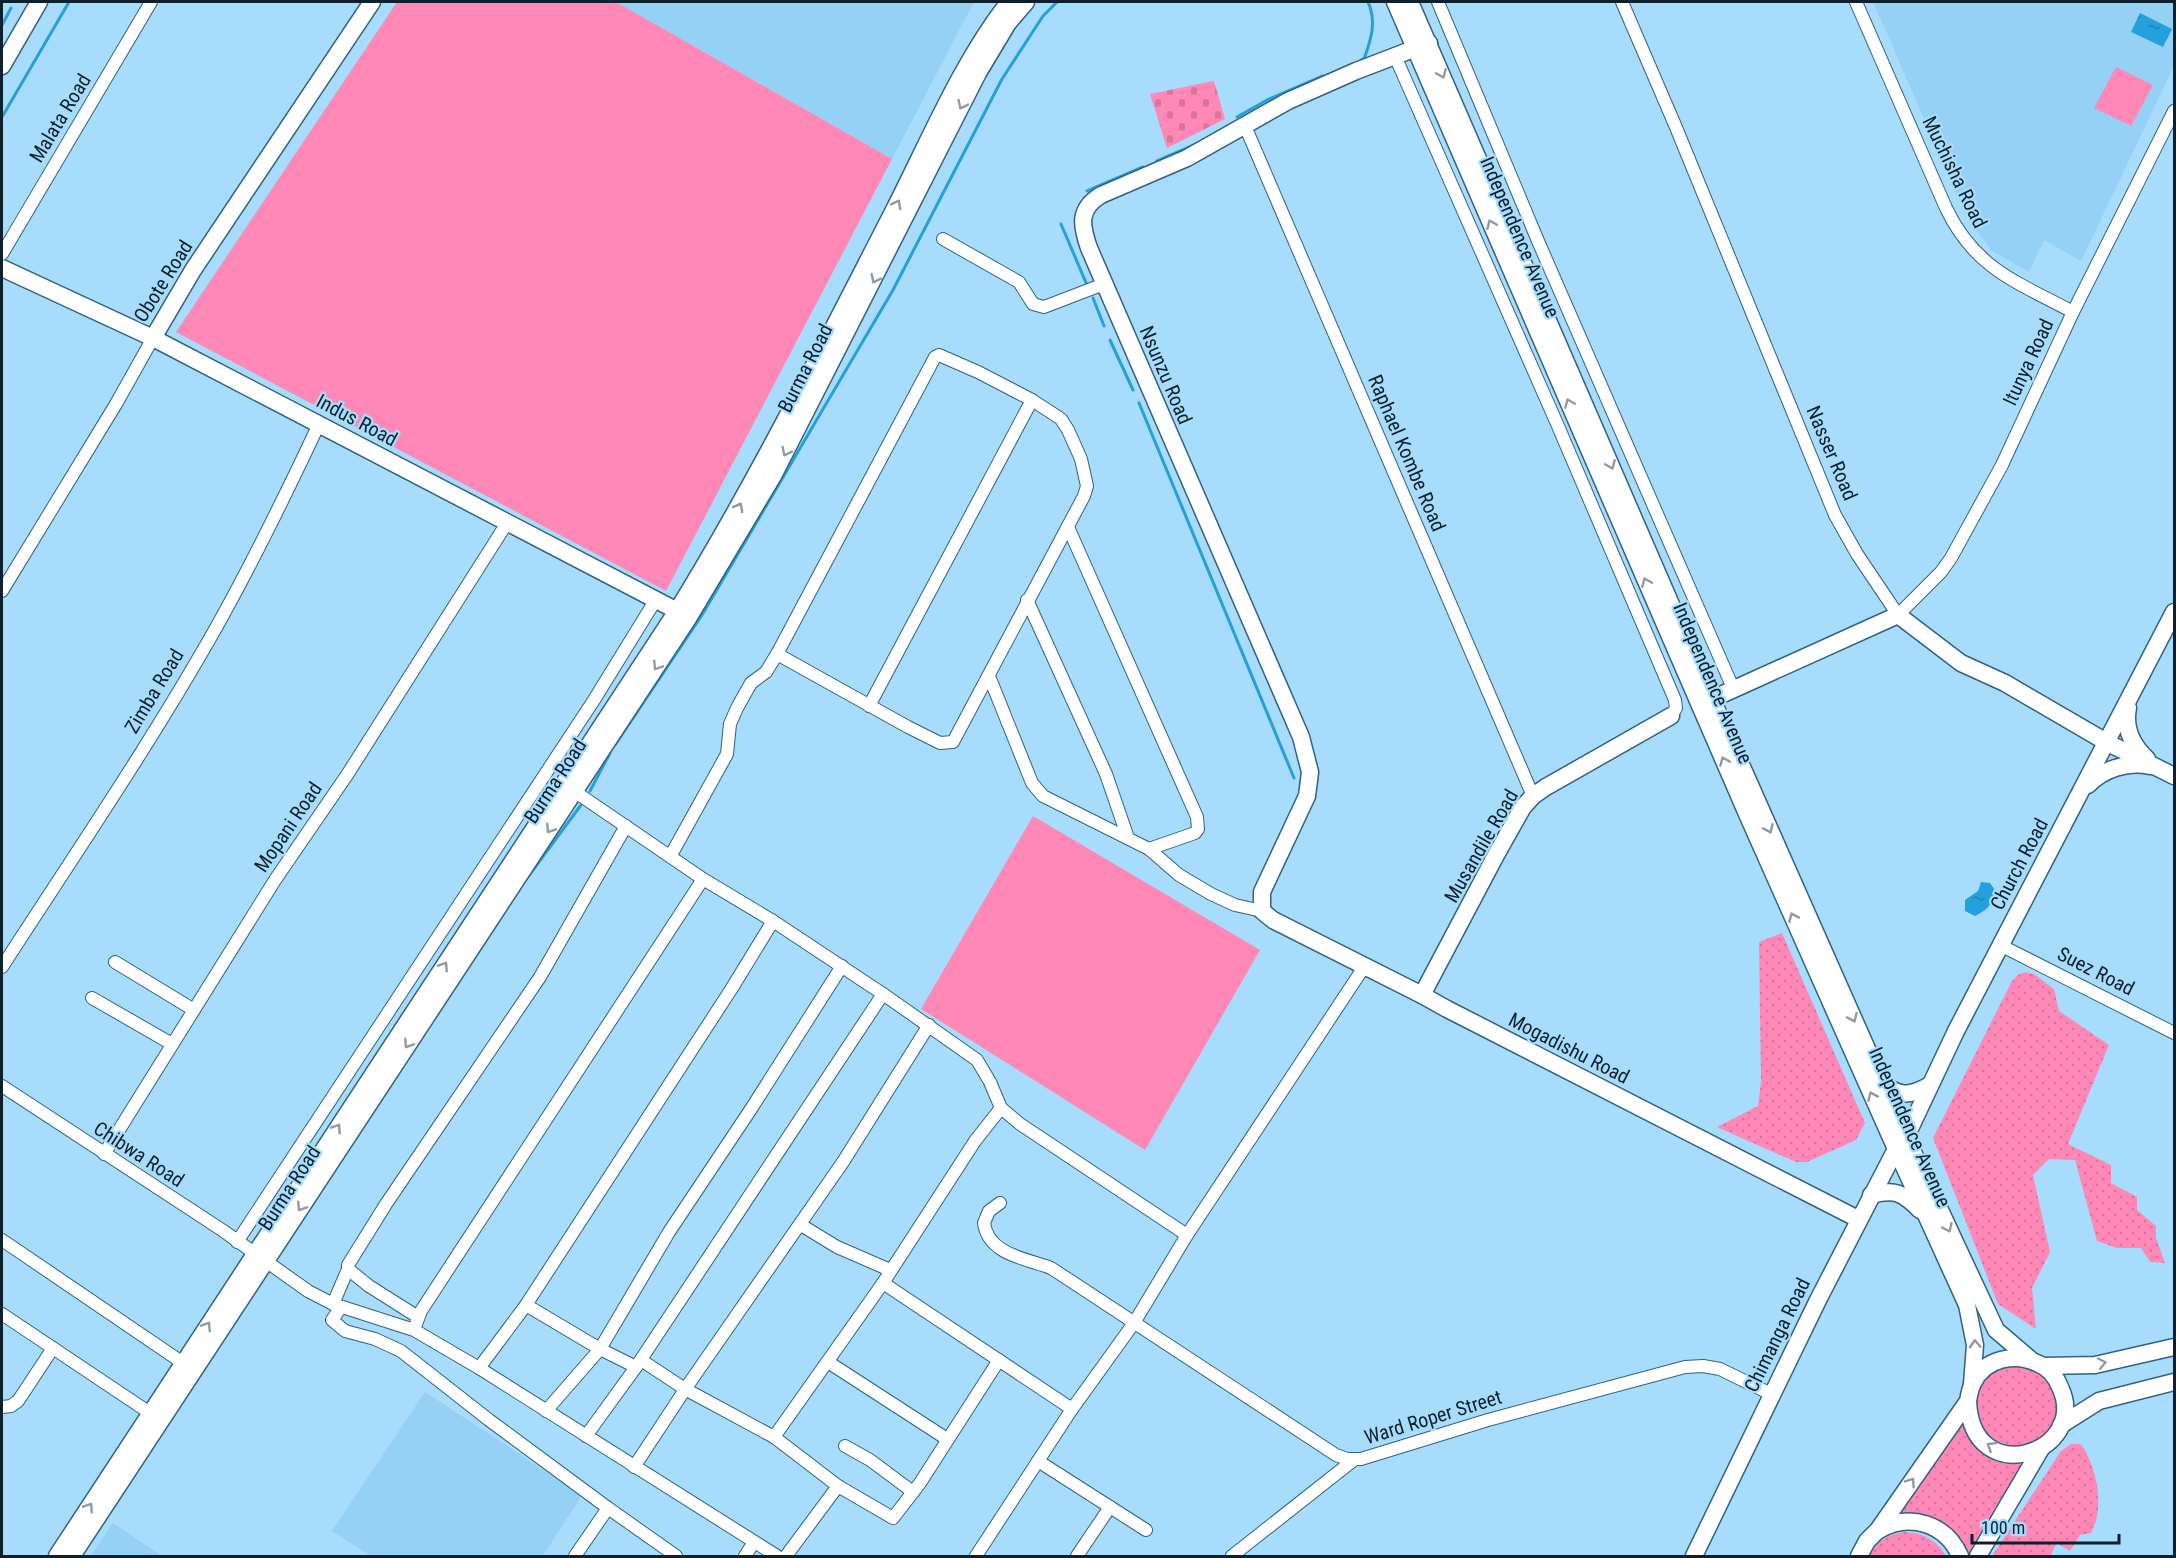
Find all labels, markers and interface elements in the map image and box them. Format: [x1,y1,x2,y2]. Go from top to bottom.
one-way arrow [1435,68,1447,79]
street label: Malata Road [24,69,96,167]
one-way arrow [958,98,970,109]
street label: Muchisha Road [1918,112,1992,232]
street label: Independence Avenue [1475,153,1565,321]
one-way arrow [890,199,902,210]
one-way arrow [1486,219,1498,230]
street label: Obote Road [128,236,198,326]
one-way arrow [870,272,882,283]
street label: Itunya Road [1998,315,2058,409]
street label: Burma Road [772,320,838,416]
street label: Nsunzu Road [1135,322,1197,428]
street label: Raphael Kombe Road [1363,371,1451,535]
street label: Indus Road [312,389,402,451]
one-way arrow [1564,398,1576,409]
street label: Nasser Road [1801,402,1863,504]
one-way arrow [781,446,793,457]
one-way arrow [1604,459,1616,470]
one-way arrow [732,502,743,513]
one-way arrow [1642,577,1654,588]
street label: Independence Avenue [1668,599,1758,767]
street label: Zimba Road [119,644,189,738]
one-way arrow [653,659,664,670]
street label: Burma Road [519,734,591,828]
one-way arrow [1719,756,1731,767]
street label: Mopani Road [249,777,327,877]
street label: Musandile Road [1439,785,1523,907]
street label: Church Road [1985,814,2053,914]
one-way arrow [546,822,557,833]
one-way arrow [1762,823,1774,834]
one-way arrow [1788,913,1800,924]
street label: Suez Road [2054,941,2138,1001]
one-way arrow [437,961,448,972]
street label: Mogadishu Road [1505,1007,1633,1089]
one-way arrow [1846,1011,1858,1022]
one-way arrow [404,1037,415,1048]
street label: Independence Avenue [1864,1043,1956,1211]
one-way arrow [1867,1091,1879,1102]
street label: Chibwa Road [89,1116,189,1192]
one-way arrow [330,1124,341,1135]
street label: Burma Road [253,1141,325,1235]
one-way arrow [297,1200,308,1211]
one-way arrow [1940,1222,1952,1233]
street label: Chimanga Road [1739,1274,1815,1396]
one-way arrow [200,1322,211,1333]
one-way arrow [1968,1339,1981,1348]
one-way arrow [2097,1357,2107,1370]
street label: Ward Roper Street [1361,1385,1505,1449]
one-way arrow [1987,1442,1997,1454]
one-way arrow [1904,1478,1915,1489]
one-way arrow [82,1503,93,1514]
scale bar [1972,1507,2119,1545]
text: 100 m [1981,1517,2025,1538]

